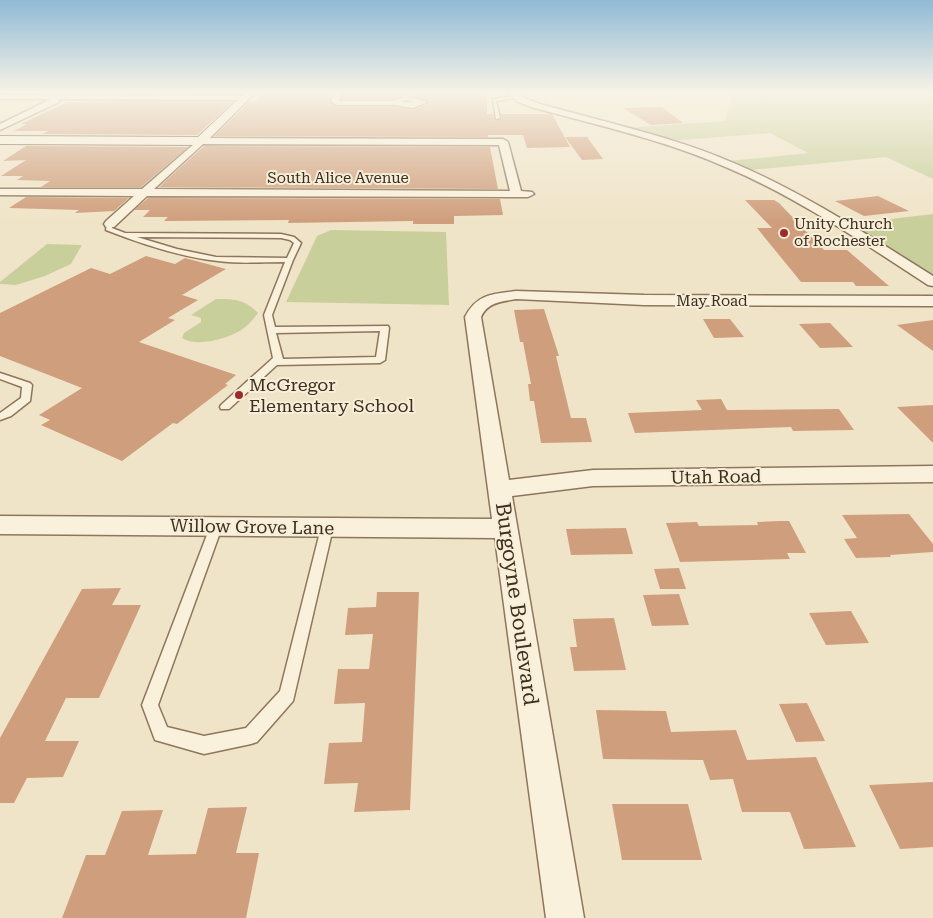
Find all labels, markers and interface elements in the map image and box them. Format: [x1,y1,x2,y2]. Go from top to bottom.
street label: South Alice Avenue [267,169,409,187]
place label: Unity Church of Rochester [794,215,893,250]
marker: Unity Church of Rochester [778,227,790,239]
street label: May Road [676,292,748,310]
place label: McGregor Elementary School [249,374,414,416]
marker: McGregor Elementary School [233,389,245,401]
street label: Utah Road [670,465,762,488]
street label: Burgoyne Boulevard [491,501,543,708]
street label: Willow Grove Lane [170,515,334,538]

